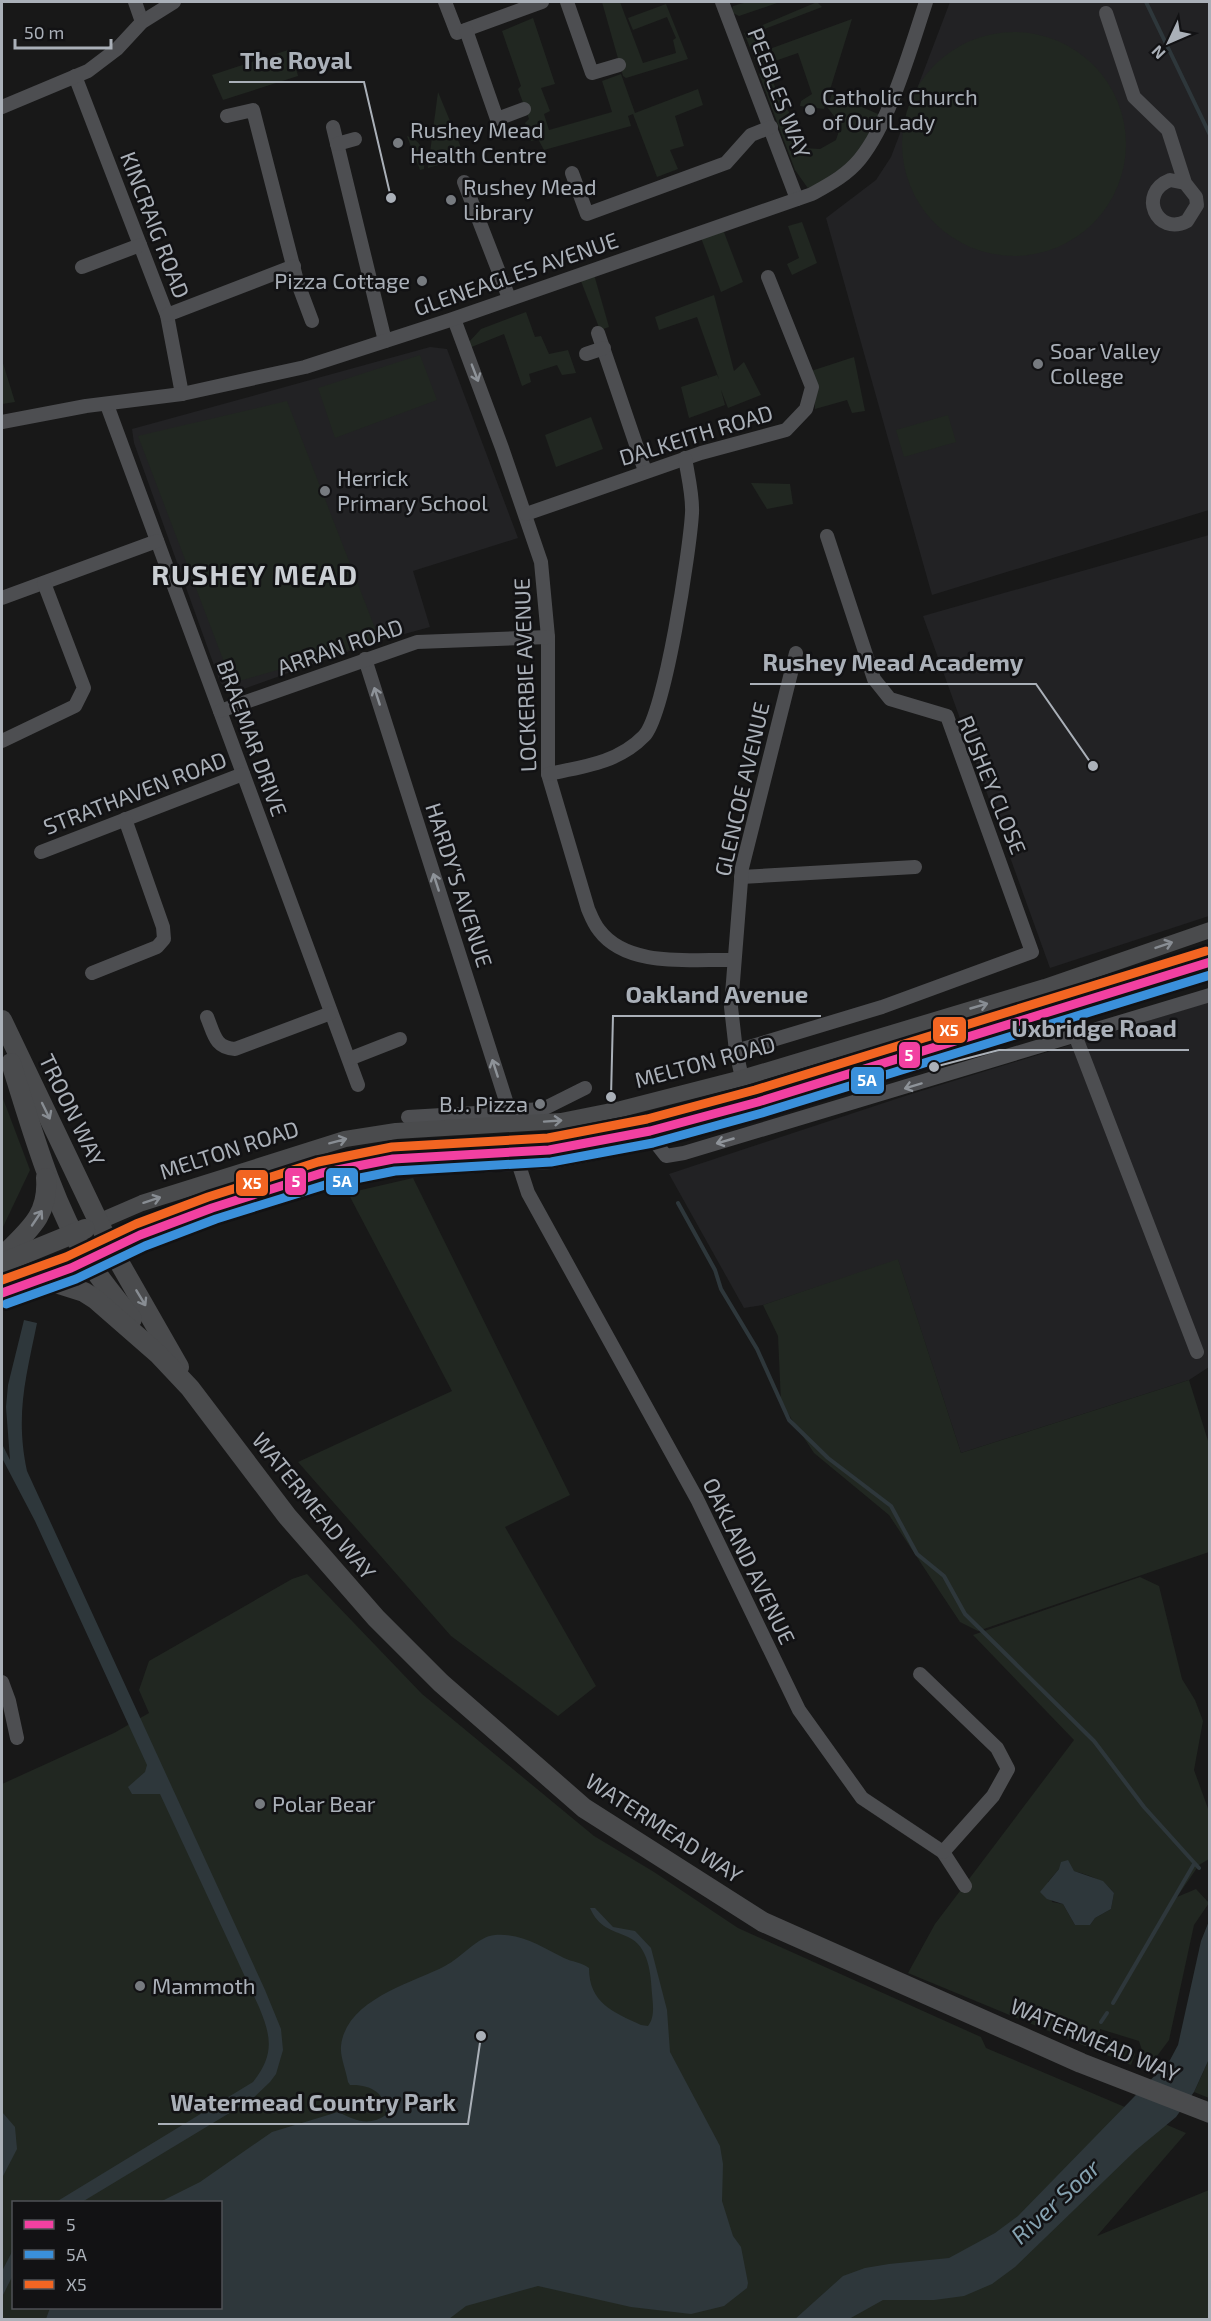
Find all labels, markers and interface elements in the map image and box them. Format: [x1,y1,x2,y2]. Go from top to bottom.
scale bar [15,12,111,50]
north arrow [1139,12,1199,72]
text: 50 m [24,21,64,43]
street label: PEEBLES WAY [743,24,817,162]
callout: The Royal [229,40,364,82]
text: N [1147,42,1169,64]
text: The Royal [240,45,352,74]
place label: Catholic Church of Our Lady [822,83,978,134]
marker: Catholic Church of Our Lady [803,103,817,117]
place label: Rushey Mead Health Centre [410,116,547,167]
marker: Rushey Mead Health Centre [391,136,405,150]
street label: KINCRAIG ROAD [116,148,196,302]
place label: Rushey Mead Library [463,173,597,224]
marker: Rushey Mead Library [444,193,458,207]
street label: GLENEAGLES AVENUE [410,226,621,320]
place label: Pizza Cottage [274,267,410,293]
marker: Pizza Cottage [415,274,429,288]
place label: Soar Valley College [1050,337,1161,388]
marker: Soar Valley College [1031,357,1045,371]
one-way arrow [470,363,481,382]
street label: DALKEITH ROAD [616,398,776,470]
place label: Herrick Primary School [337,464,488,515]
marker: Herrick Primary School [318,484,332,498]
district label: RUSHEY MEAD [151,557,359,591]
street label: LOCKERBIE AVENUE [508,578,540,773]
street label: ARRAN ROAD [273,612,406,680]
callout: Rushey Mead Academy [750,642,1036,684]
text: Rushey Mead Academy [763,647,1024,676]
street label: BRAEMAR DRIVE [213,656,293,819]
one-way arrow [371,687,382,706]
street label: GLENCOE AVENUE [708,699,774,878]
street label: RUSHEY CLOSE [953,711,1033,858]
street label: STRATHAVEN ROAD [39,745,230,839]
street label: HARDY'S AVENUE [421,799,499,970]
one-way arrow [430,873,441,892]
one-way arrow [1154,939,1173,950]
callout: Oakland Avenue [613,974,821,1016]
text: Oakland Avenue [626,979,808,1008]
one-way arrow [969,1000,988,1011]
callout: Uxbridge Road [999,1008,1189,1050]
text: Uxbridge Road [1011,1013,1177,1042]
line badge: X5 [932,1016,967,1044]
text: X5 [939,1020,959,1039]
street label: MELTON ROAD [631,1030,778,1092]
line badge: 5 [898,1041,921,1069]
text: 5 [905,1045,914,1064]
street label: TROON WAY [35,1049,111,1170]
one-way arrow [489,1059,500,1078]
line badge: 5A [850,1066,885,1095]
text: 5A [857,1070,877,1089]
one-way arrow [904,1081,923,1092]
place label: B.J. Pizza [439,1090,528,1116]
marker: B.J. Pizza [533,1097,547,1111]
one-way arrow [40,1101,52,1119]
street label: MELTON ROAD [156,1114,302,1184]
one-way arrow [542,1116,562,1127]
one-way arrow [328,1135,347,1146]
one-way arrow [716,1136,735,1147]
line badge: 5 [284,1167,307,1196]
line badge: 5A [325,1167,359,1196]
line badge: X5 [235,1169,269,1197]
text: 5 [292,1171,301,1190]
text: 5A [332,1171,352,1190]
text: X5 [242,1173,262,1192]
one-way arrow [142,1193,161,1204]
one-way arrow [31,1211,43,1227]
one-way arrow [135,1289,147,1306]
street label: WATERMEAD WAY [248,1427,382,1584]
street label: OAKLAND AVENUE [698,1473,801,1648]
street label: WATERMEAD WAY [581,1767,748,1888]
place label: Polar Bear [272,1790,376,1816]
marker: Polar Bear [253,1797,267,1811]
place label: Mammoth [152,1972,256,1998]
marker: Mammoth [133,1979,147,1993]
street label: WATERMEAD WAY [1007,1992,1184,2087]
callout: Watermead Country Park [158,2082,468,2124]
text: Watermead Country Park [170,2087,456,2116]
water label: River Soar [1004,2152,1106,2249]
legend [12,2201,222,2309]
text: 5 [66,2213,76,2235]
text: 5A [66,2243,88,2265]
text: X5 [66,2273,87,2295]

